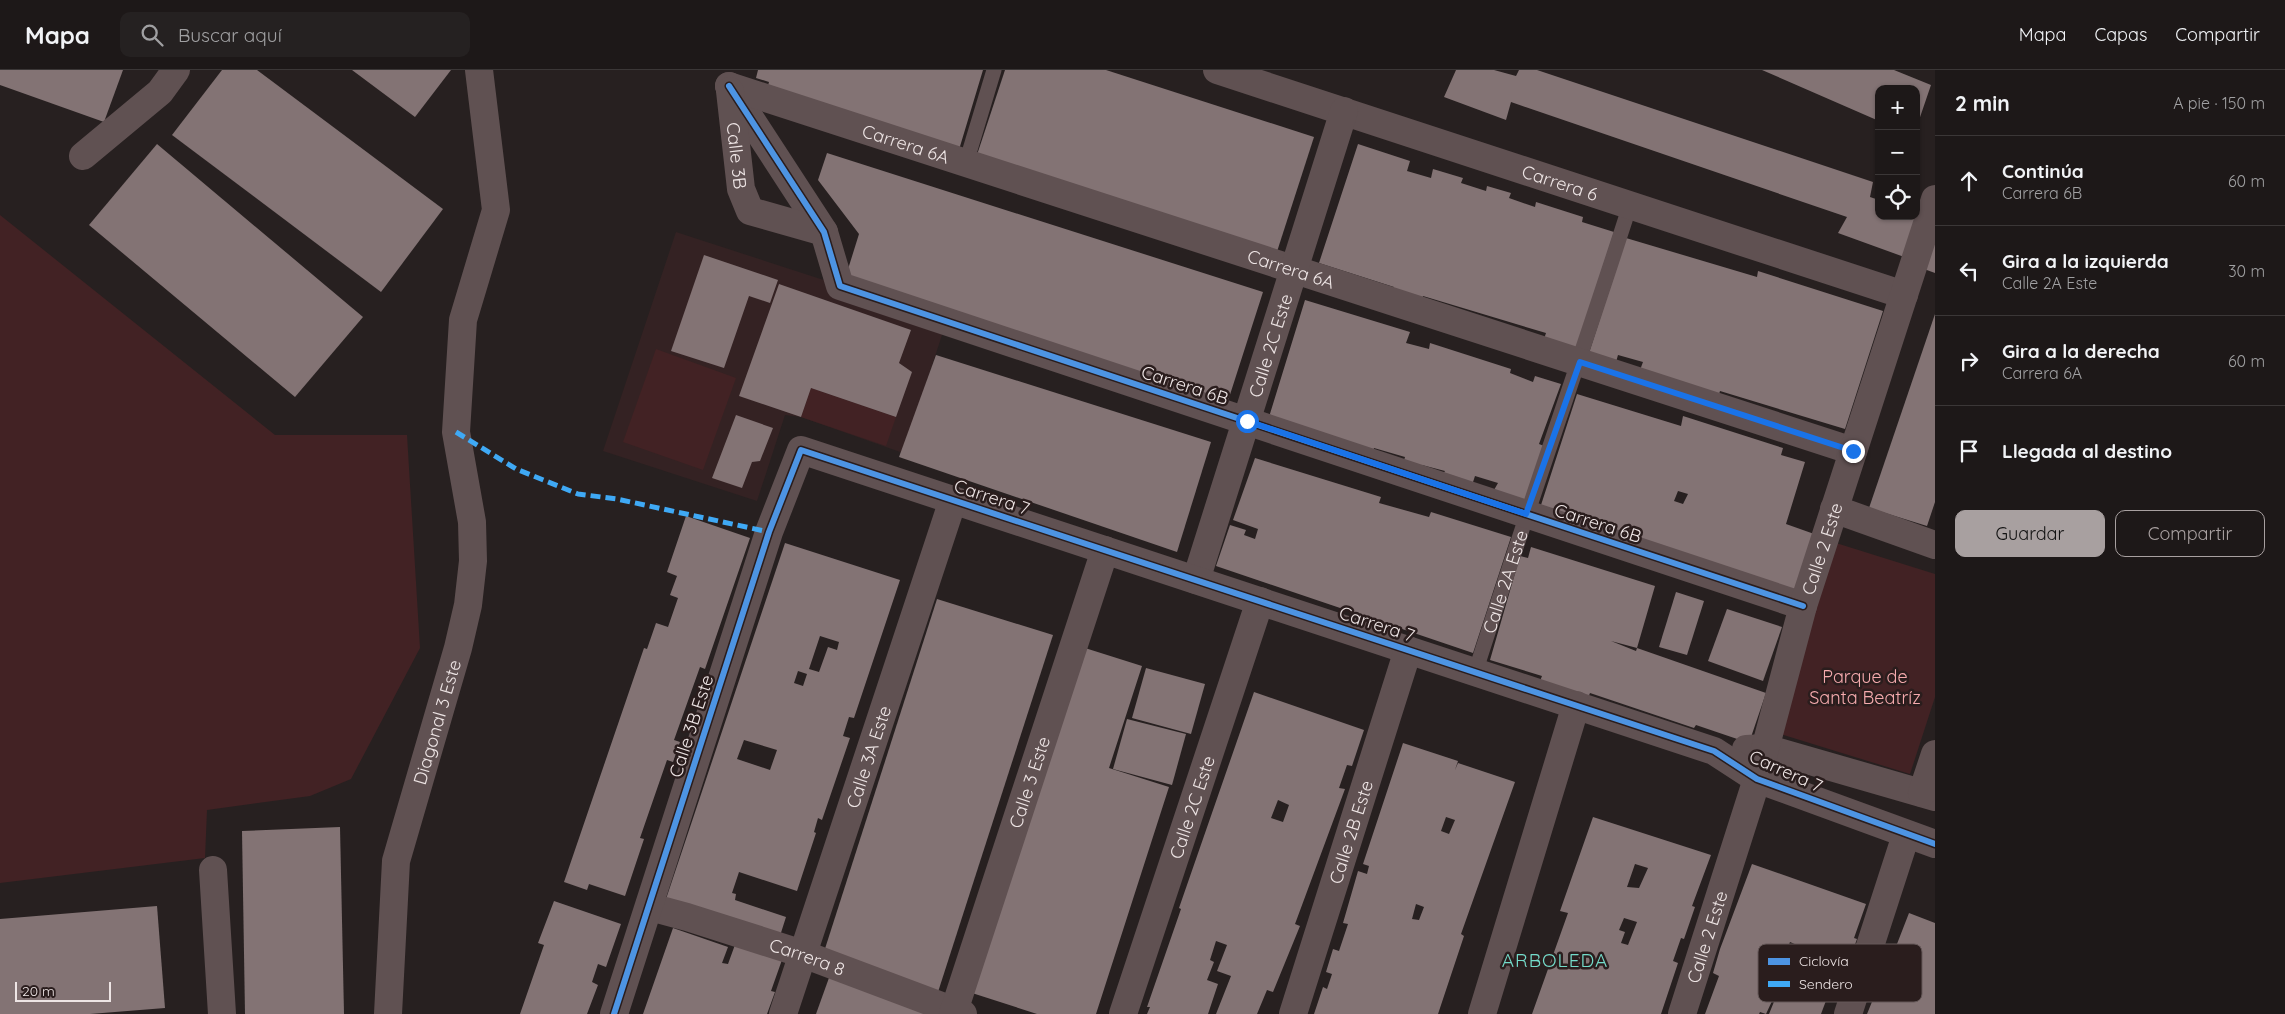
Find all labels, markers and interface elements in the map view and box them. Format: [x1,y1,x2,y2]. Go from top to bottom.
search box [120,12,470,57]
text: Mapa [25,20,90,50]
icon: search [138,21,166,49]
text: Buscar aquí [178,23,282,47]
text: Mapa [2019,23,2066,46]
text: Capas [2094,23,2147,46]
text: Compartir [2175,23,2260,46]
map controls [1875,85,1920,220]
button: + [1875,85,1920,130]
text: 2 min [1955,90,2010,116]
text: A pie · 150 m [2173,93,2265,113]
street label: Carrera 6A [859,119,953,168]
street label: Calle 3B [722,121,752,190]
button: − [1875,130,1920,175]
street label: Carrera 6 [1519,159,1601,206]
text: Continúa [2002,159,2084,183]
icon: ahead [1955,167,1983,195]
text: 60 m [2228,171,2265,191]
button: locate [1875,175,1920,220]
text: Carrera 6B [2002,183,2082,203]
street label: Carrera 6A [1245,244,1338,294]
text: Gira a la izquierda [2002,249,2169,273]
icon: left [1955,257,1983,285]
text: 30 m [2228,261,2265,281]
text: Calle 2A Este [2002,273,2097,293]
street label: Calle 2C Este [1243,291,1297,400]
text: Gira a la derecha [2002,339,2160,363]
icon: right [1955,347,1983,375]
text: 60 m [2228,351,2265,371]
street label: Carrera 6B [1139,360,1231,410]
text: Carrera 6A [2002,363,2082,383]
route start [1236,410,1259,433]
icon: arrive [1955,437,1983,465]
text: Llegada al destino [2002,439,2172,463]
route end [1842,440,1865,463]
street label: Carrera 7 [951,474,1033,520]
street label: Carrera 6B [1552,498,1644,548]
street label: Calle 2 Este [1796,500,1847,598]
button: Guardar [1955,510,2105,557]
button: Compartir [2115,510,2265,557]
street label: Calle 2A Este [1477,527,1532,636]
street label: Carrera 7 [1336,601,1418,647]
street label: Diagonal 3 Este [407,657,466,787]
park label: Parque de Santa Beatríz [1809,665,1921,709]
street label: Calle 3B Este [664,672,718,780]
street label: Calle 3A Este [840,702,896,811]
street label: Calle 3 Este [1003,733,1055,831]
street label: Carrera 7 [1746,745,1826,797]
street label: Calle 2C Este [1164,752,1219,862]
street label: Calle 2B Este [1323,777,1378,887]
street label: Calle 2 Este [1681,888,1732,986]
street label: Carrera 8 [767,933,848,980]
legend [1758,944,1922,1002]
district label: ARBOLEDA [1502,948,1608,972]
text: Ciclovía [1799,952,1849,970]
text: Sendero [1799,975,1853,993]
scale bar [15,979,111,1002]
text: 20 m [22,982,55,1000]

